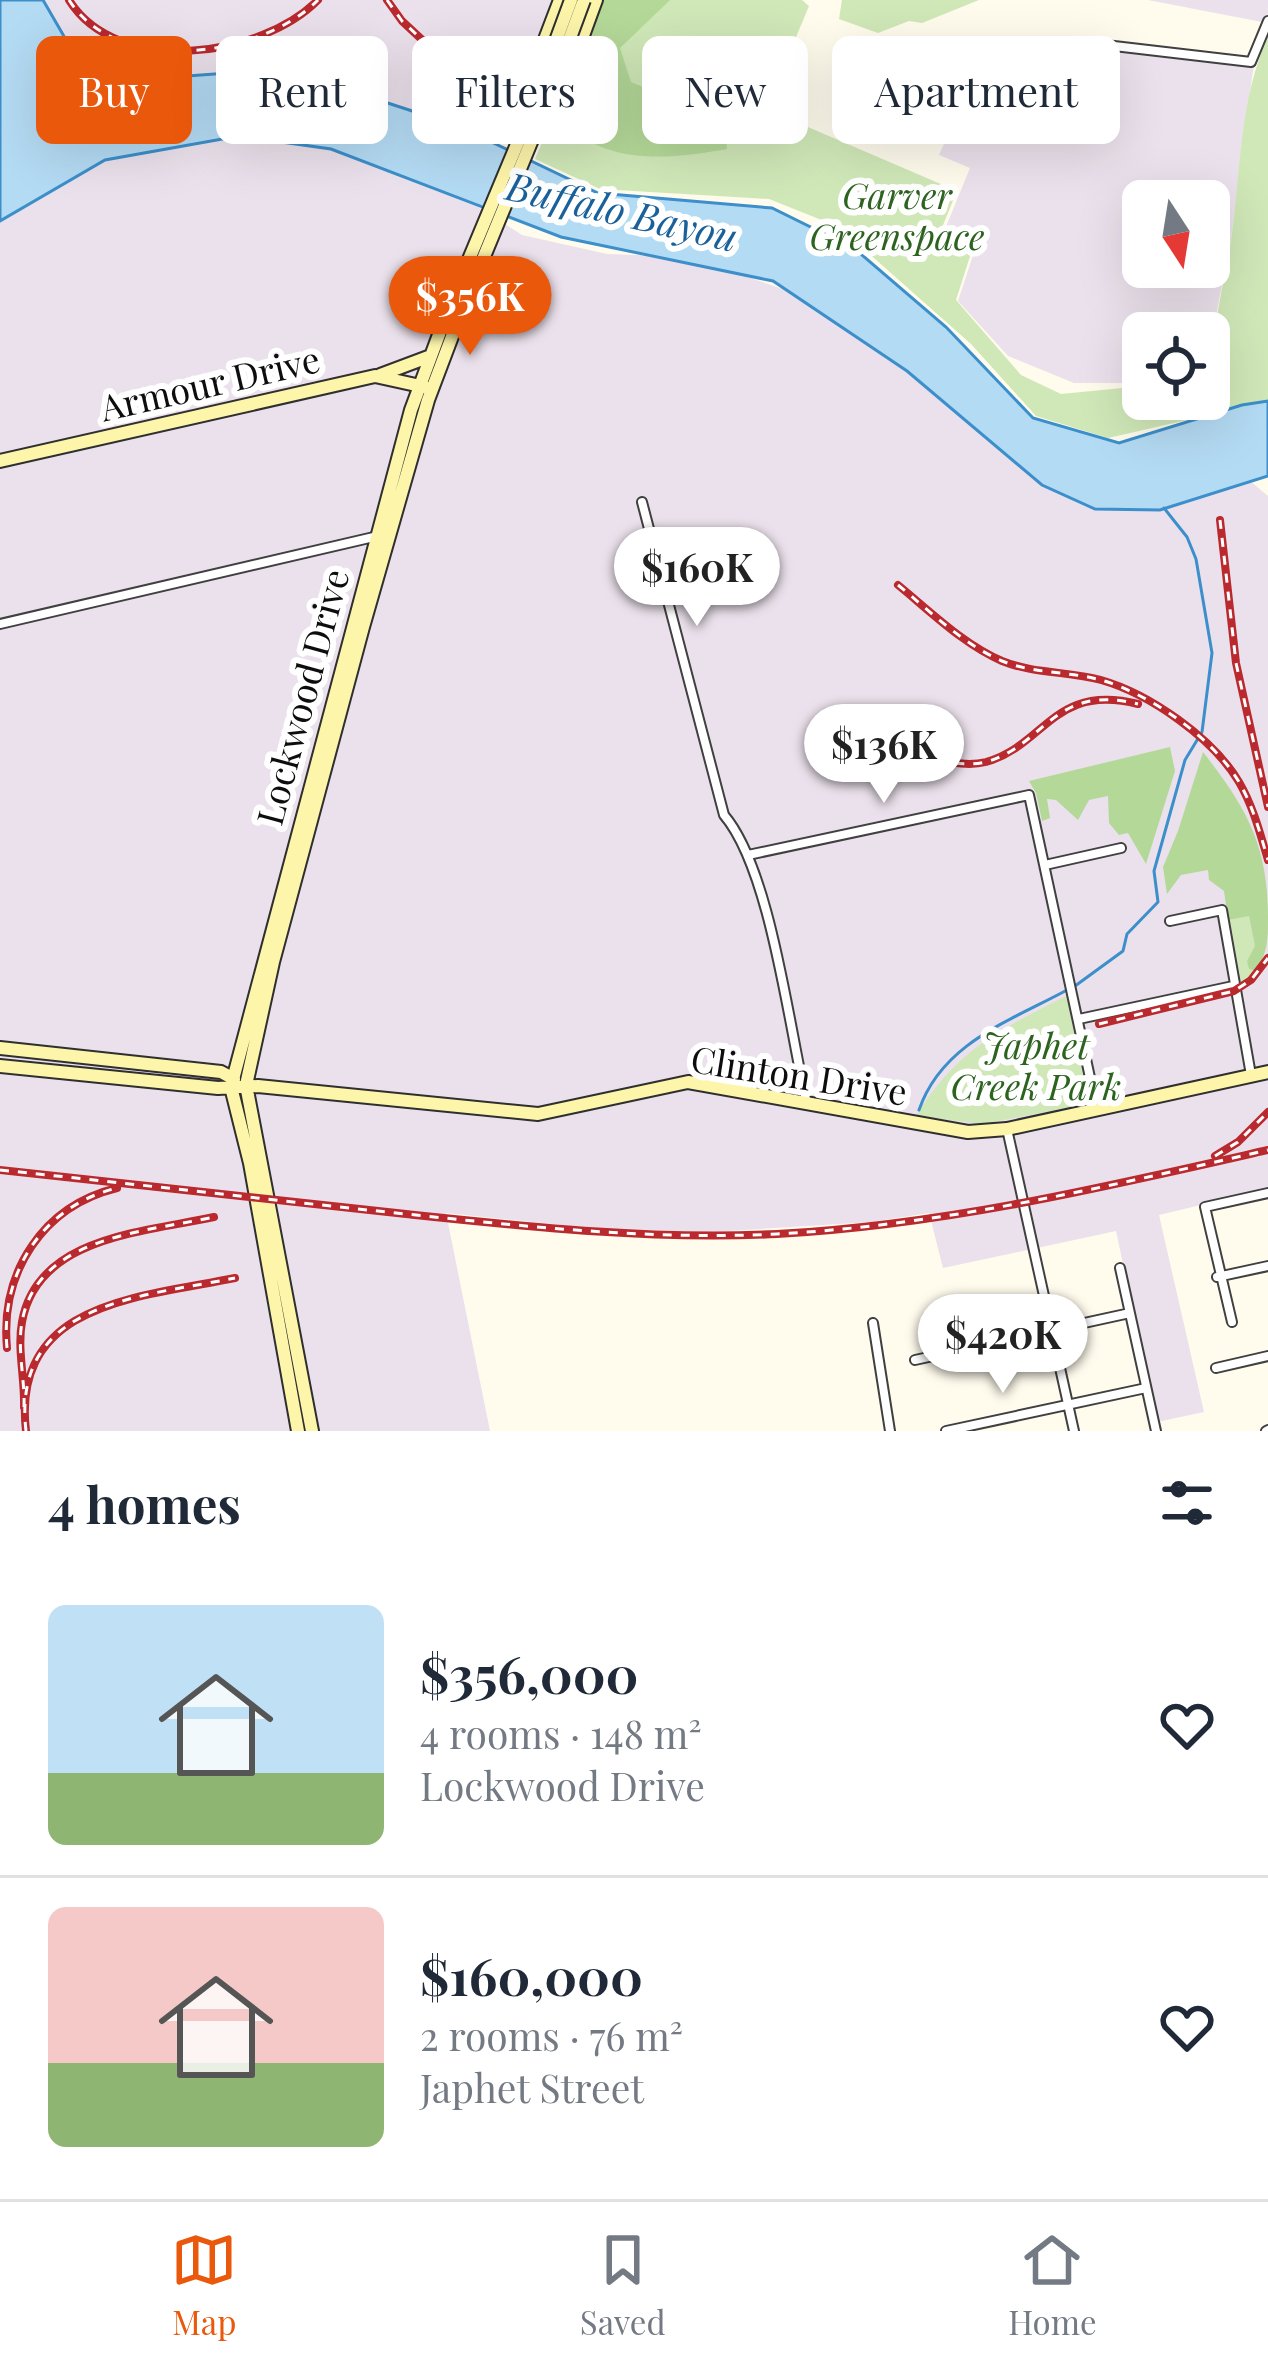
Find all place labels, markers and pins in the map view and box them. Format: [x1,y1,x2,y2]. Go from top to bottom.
pin: $356K [386,256,554,358]
pin: $160K [613,527,781,629]
pin: $136K [800,704,968,806]
pin: $420K [919,1294,1087,1396]

